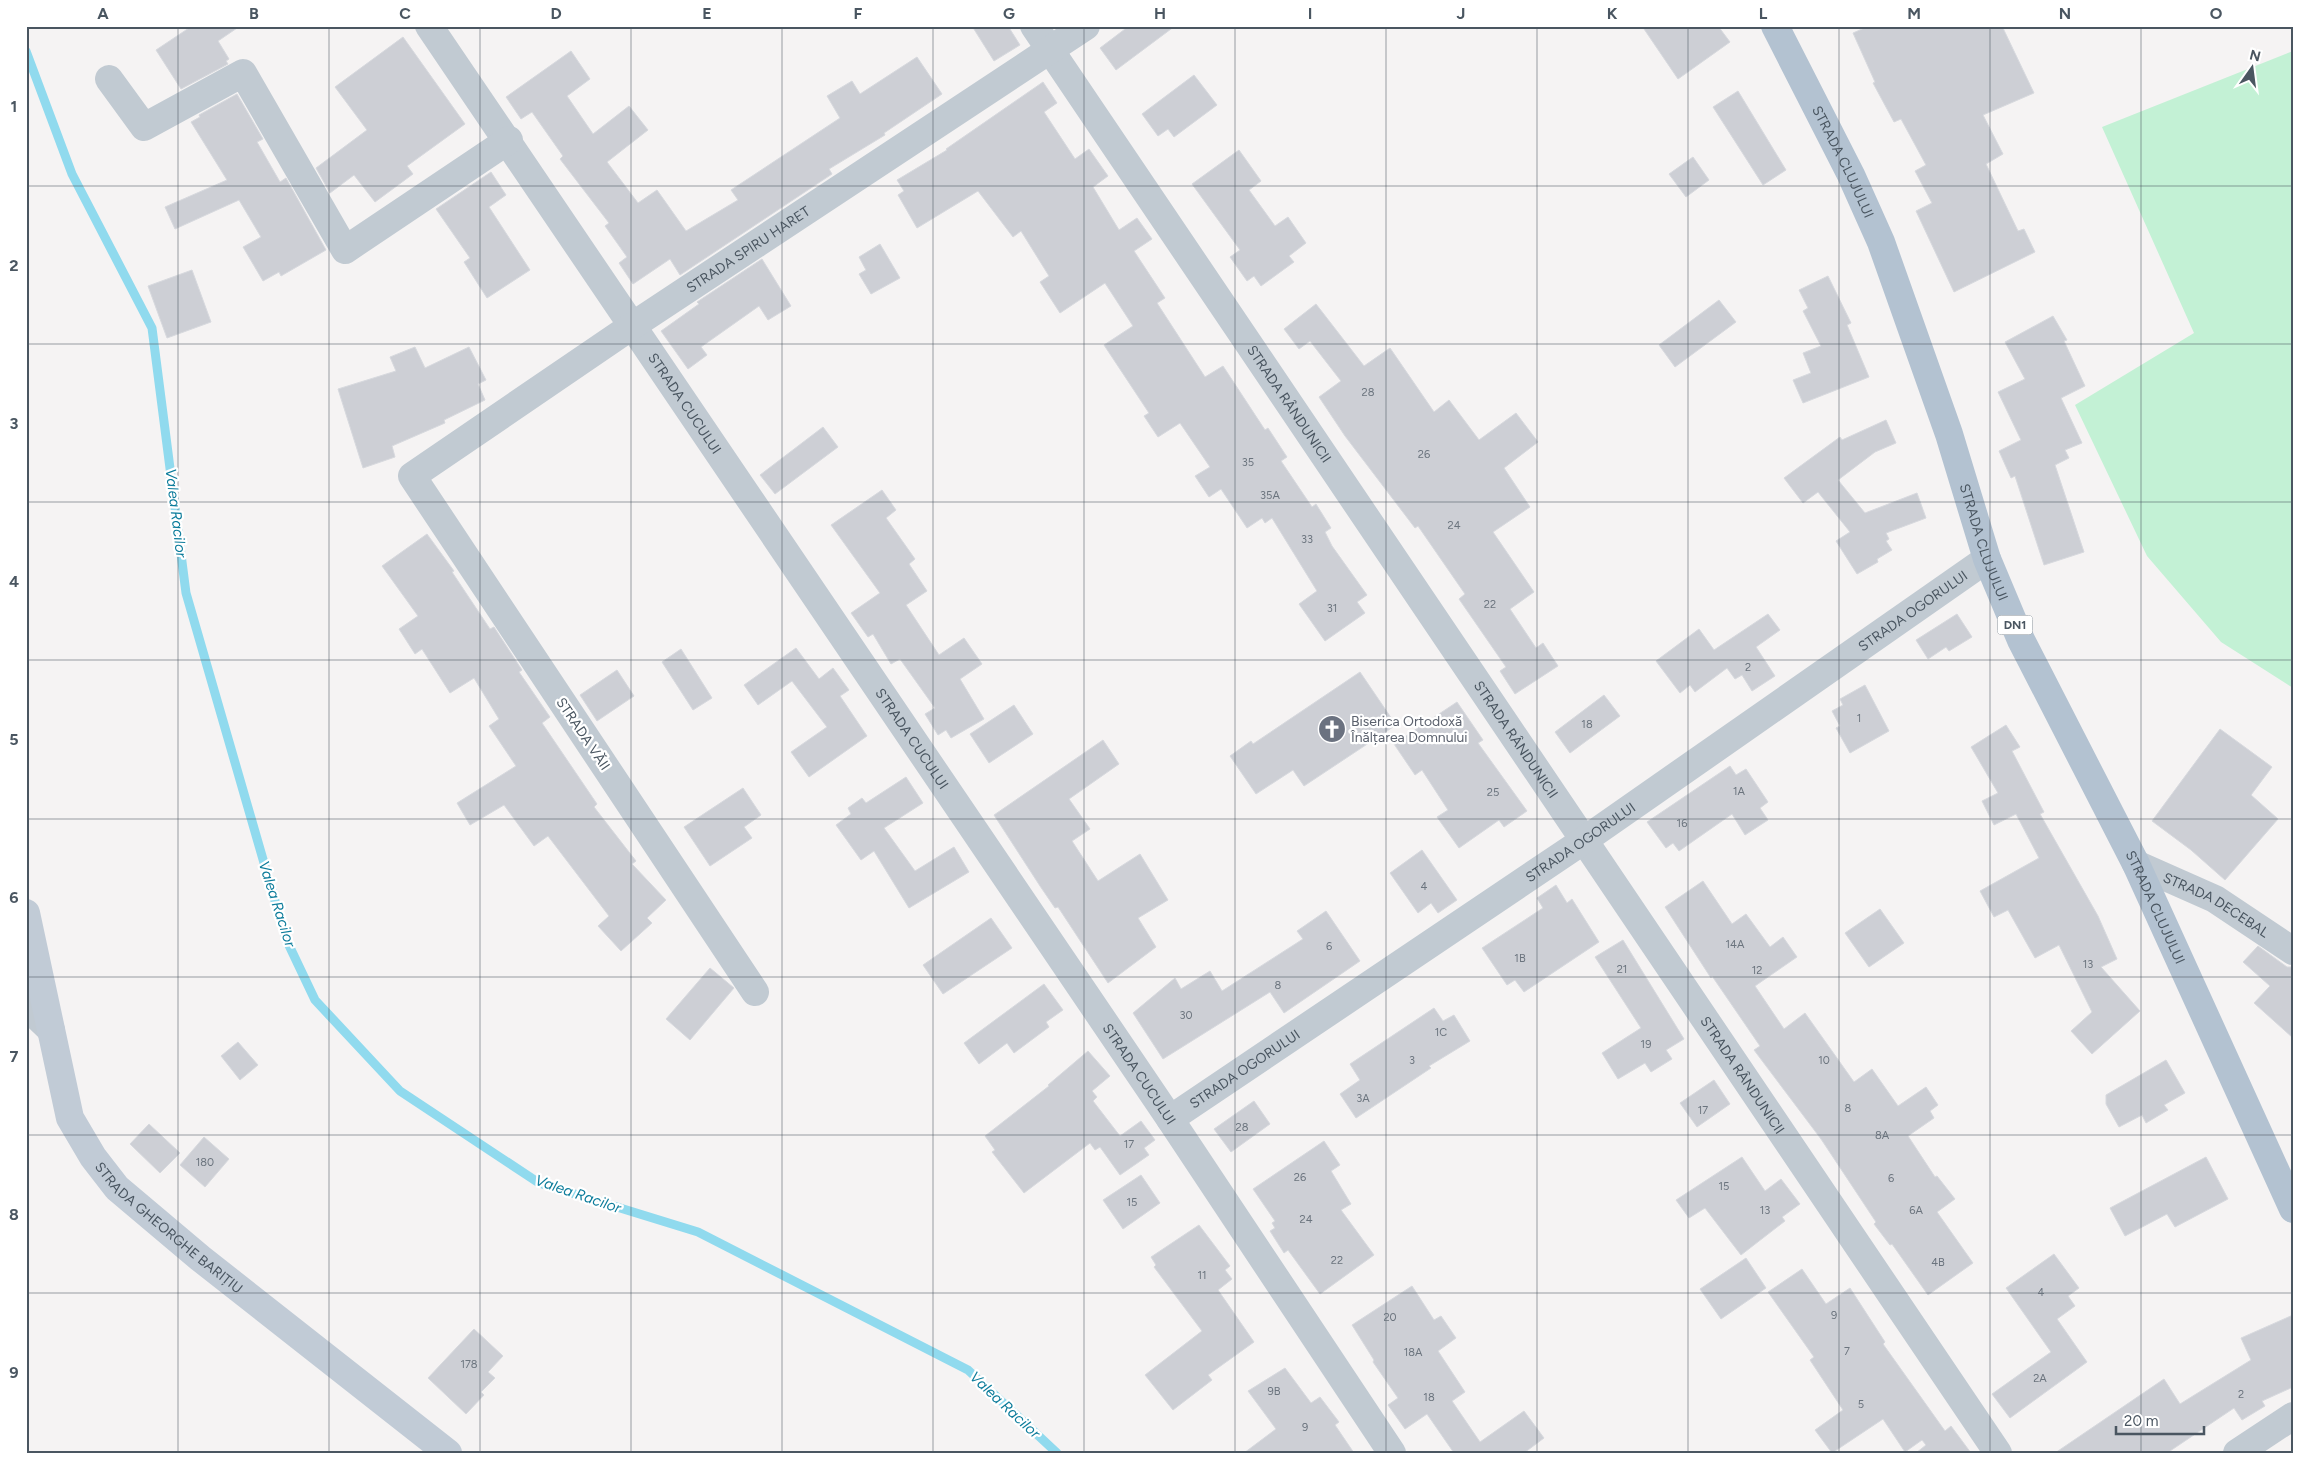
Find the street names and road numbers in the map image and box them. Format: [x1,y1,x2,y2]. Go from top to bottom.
street label: STRADA CLUJULUI [1809,103,1878,221]
street label: STRADA SPIRU HARET [683,202,813,296]
street label: STRADA RÂNDUNICII [1244,342,1335,466]
street label: STRADA CUCULUI [645,350,725,457]
street label: STRADA CLUJULUI [1956,482,2012,603]
street label: STRADA OGORULUI [1855,567,1971,655]
road number: DN1 [1998,616,2032,634]
street label: STRADA RÂNDUNICII [1470,677,1562,801]
street label: STRADA CUCULUI [872,685,952,792]
street label: STRADA VĂII [552,694,614,774]
street label: STRADA OGORULUI [1522,799,1639,886]
street label: STRADA CLUJULUI [2122,848,2189,966]
street label: STRADA DECEBAL [2160,869,2273,941]
street label: STRADA RÂNDUNICII [1697,1013,1788,1137]
street label: STRADA CUCULUI [1099,1020,1180,1128]
street label: STRADA OGORULUI [1186,1026,1303,1112]
street label: STRADA GHEORGHE BARIȚIU [91,1158,246,1297]

